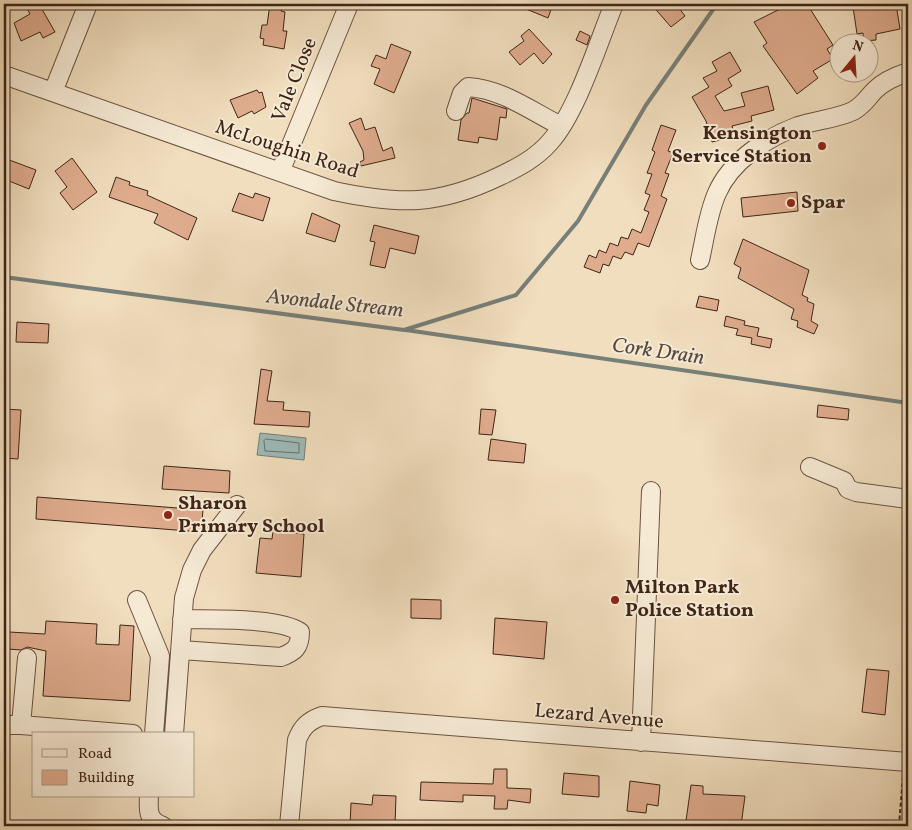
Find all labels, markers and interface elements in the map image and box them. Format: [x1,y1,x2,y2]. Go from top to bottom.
north arrow [830,32,880,82]
street label: Vale Close [265,33,325,127]
text: N [850,36,865,58]
street label: McLoughin Road [212,114,362,186]
place label: Kensington Service Station [672,120,812,171]
marker: Kensington Service Station [816,140,828,152]
place label: Spar [801,189,846,217]
marker: Spar [785,197,797,209]
water label: Avondale Stream [264,282,405,326]
water label: Cork Drain [610,331,706,373]
place label: Sharon Primary School [178,490,325,541]
marker: Sharon Primary School [162,509,174,521]
place label: Milton Park Police Station [625,574,754,625]
marker: Milton Park Police Station [609,594,621,606]
street label: Lezard Avenue [533,697,665,737]
legend [32,732,195,798]
text: Road [78,744,112,765]
text: Building [78,768,135,789]

